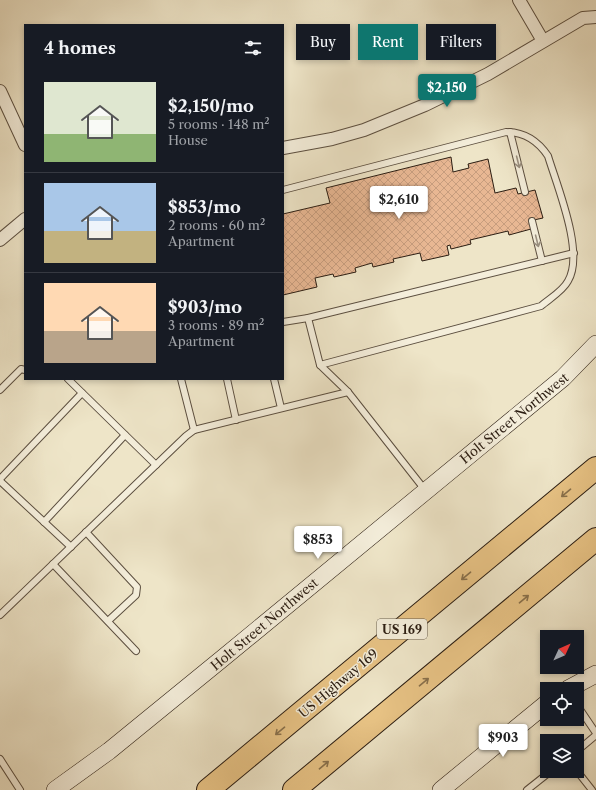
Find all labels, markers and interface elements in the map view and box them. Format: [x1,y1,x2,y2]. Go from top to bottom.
chip: Buy [296,24,350,60]
chip: Rent [358,24,418,60]
chip: Filters [426,24,496,60]
icon: filters [242,37,264,59]
text: 4 homes [44,38,116,58]
pin: $2,150 [414,74,480,108]
text: $2,150 [427,79,467,95]
text: $2,150/mo [168,96,254,116]
icon: home [76,98,124,146]
text: 5 rooms · 148 m² [168,116,270,132]
text: House [168,132,208,148]
one-way arrow [514,155,522,168]
pin: $2,610 [366,186,432,220]
text: $2,610 [379,191,419,207]
text: $853/mo [168,197,241,217]
icon: home [76,199,124,247]
text: 2 rooms · 60 m² [168,217,265,233]
text: Apartment [168,233,235,249]
one-way arrow [534,234,542,247]
text: $903/mo [168,297,242,317]
icon: home [76,299,124,347]
text: 3 rooms · 89 m² [168,317,264,333]
text: Apartment [168,333,235,349]
street label: Holt Street Northwest [456,369,572,467]
one-way arrow [561,489,571,498]
pin: $853 [294,526,342,560]
text: $853 [303,531,333,547]
one-way arrow [461,572,471,581]
street label: Holt Street Northwest [207,574,321,674]
one-way arrow [518,595,529,604]
road number: US 169 [377,619,427,639]
north arrow [540,630,584,674]
map controls [540,630,584,778]
street label: US Highway 169 [295,645,381,721]
one-way arrow [418,678,429,687]
button: locate [540,682,584,726]
pin: $903 [479,724,527,758]
one-way arrow [274,726,285,735]
text: $903 [488,729,518,745]
button: layers [540,734,584,778]
one-way arrow [318,761,329,770]

